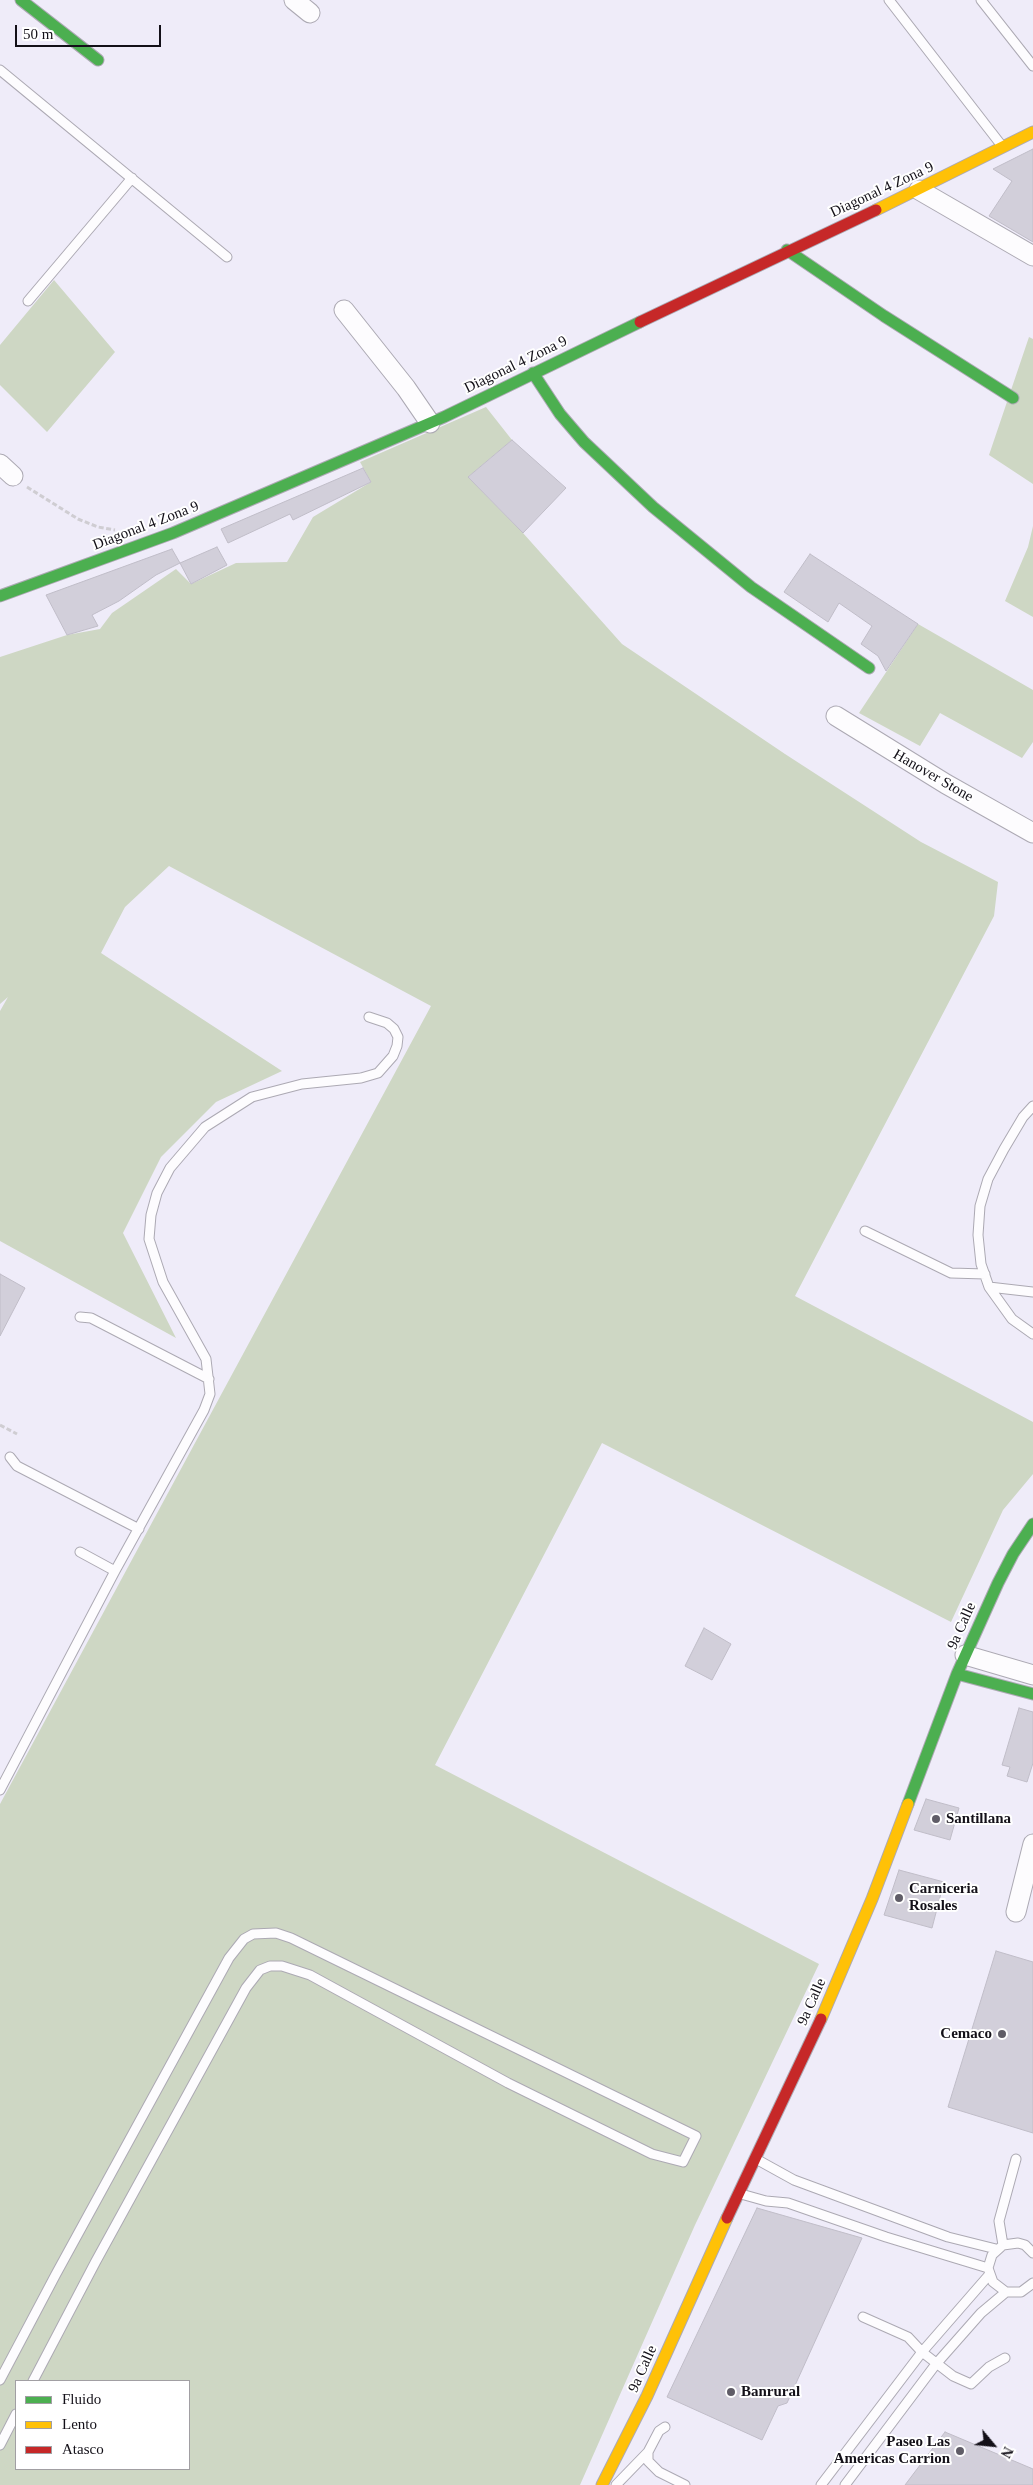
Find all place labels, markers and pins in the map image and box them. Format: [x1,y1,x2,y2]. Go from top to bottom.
place label: Santillana [946,1810,1011,1828]
marker: Santillana [930,1813,942,1825]
place label: Carniceria Rosales [909,1880,978,1915]
marker: Carniceria Rosales [893,1892,905,1904]
place label: Cemaco [940,2025,992,2043]
marker: Cemaco [996,2028,1008,2040]
place label: Banrural [741,2383,800,2401]
marker: Banrural [725,2386,737,2398]
place label: Paseo Las Americas Carrion [834,2433,950,2468]
marker: Paseo Las Americas Carrion [954,2445,966,2457]

